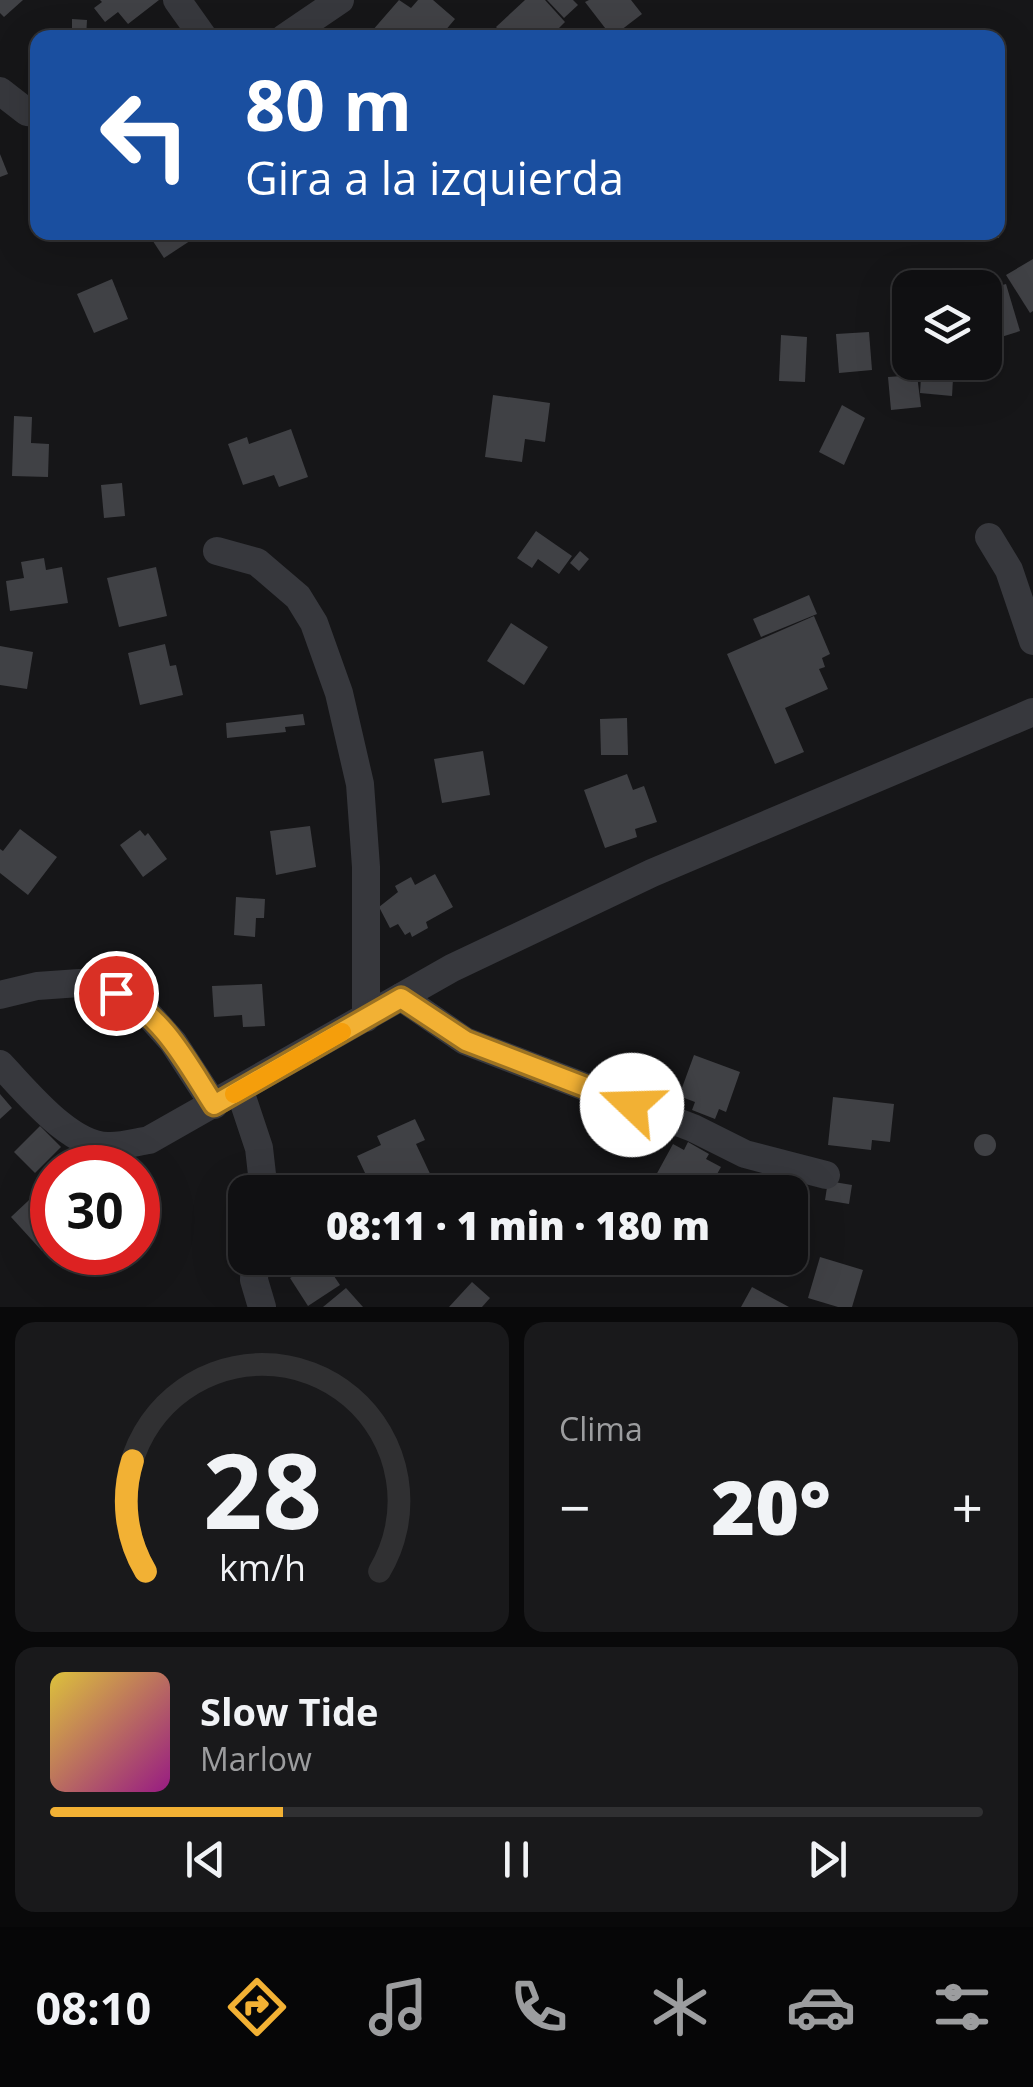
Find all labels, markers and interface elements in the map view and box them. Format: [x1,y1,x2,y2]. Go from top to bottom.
text: 80 m [245,56,412,152]
icon: left [80,70,210,200]
text: Gira a la izquierda [245,147,624,208]
map controls [892,270,1002,380]
button: layers [892,270,1002,380]
pin [74,951,159,1036]
icon: arrive [89,966,144,1021]
position arrow [580,1053,684,1157]
speed limit sign: 30 [30,1145,160,1275]
text: 08:11 · 1 min · 180 m [326,1199,710,1251]
text: Clima [559,1407,643,1450]
text: 28 [203,1418,321,1559]
text: 20° [711,1455,831,1557]
text: − [559,1469,590,1544]
text: + [952,1469,983,1544]
text: km/h [219,1543,305,1591]
text: Slow Tide [200,1685,379,1737]
text: Marlow [200,1737,312,1780]
icon: previous [178,1832,233,1887]
icon: pause [489,1832,544,1887]
icon: next [800,1832,855,1887]
icon: directions [222,1972,292,2042]
icon: music [363,1972,433,2042]
icon: phone [504,1972,574,2042]
icon: climate [645,1972,715,2042]
icon: car [786,1972,856,2042]
icon: filters [927,1972,997,2042]
text: 08:10 [36,1977,151,2038]

